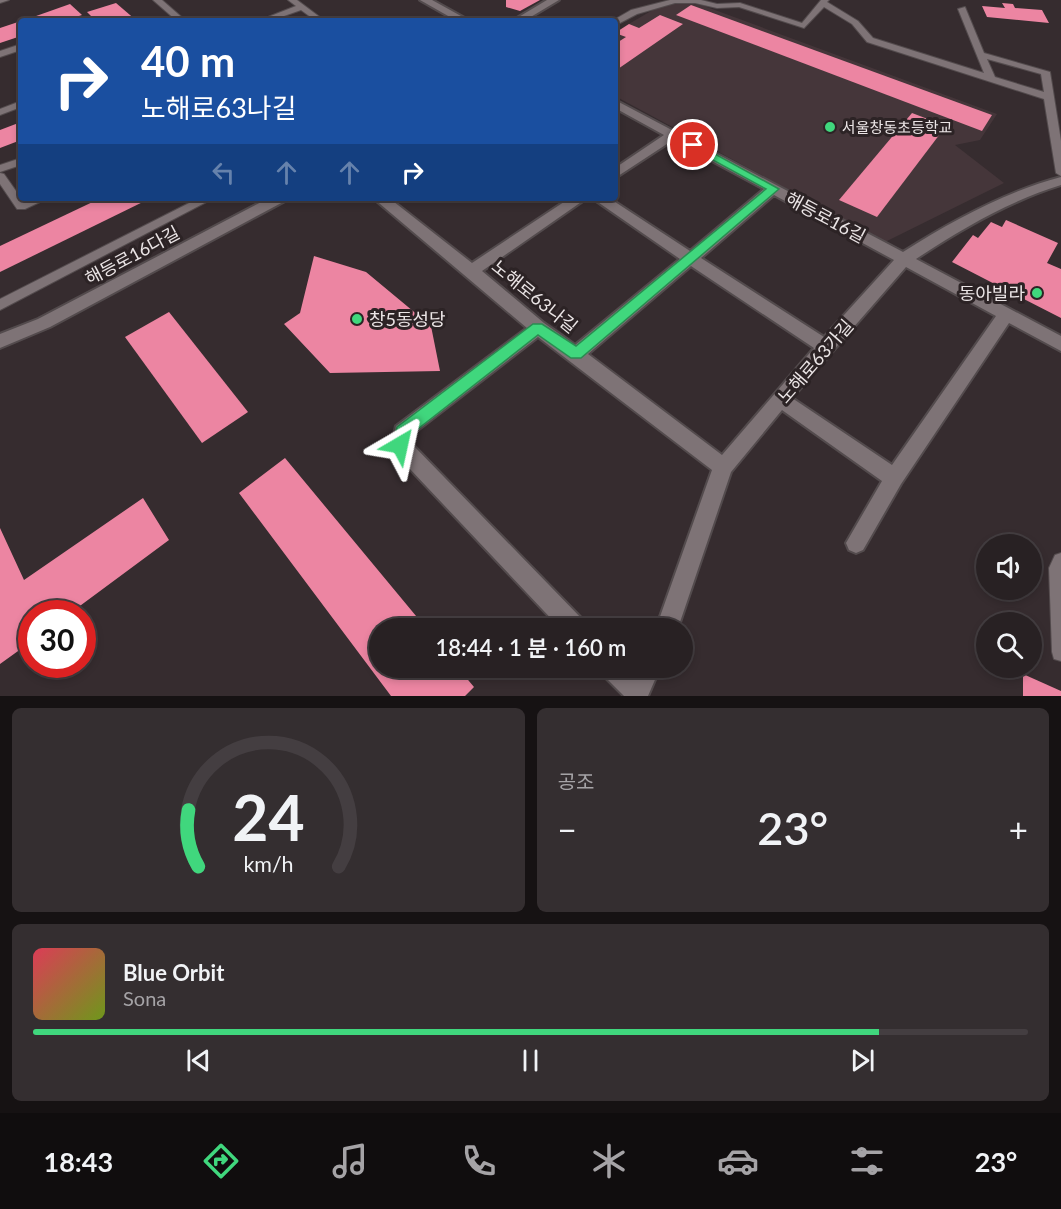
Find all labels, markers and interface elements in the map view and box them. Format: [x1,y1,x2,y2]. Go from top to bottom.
text: 40 m [141,36,235,86]
icon: right [42,42,120,120]
text: 노해로63나길 [141,91,297,124]
place label: 서울창동초등학교 [842,118,952,136]
pin [667,119,718,170]
marker: 서울창동초등학교 [823,120,837,134]
icon: arrive [676,128,709,161]
icon: left [207,156,240,189]
icon: ahead [270,156,303,189]
icon: ahead [333,156,366,189]
icon: right [396,156,429,189]
street label: 해등로16길 [782,187,870,247]
street label: 해등로16다길 [81,221,183,289]
street label: 노해로63나길 [488,255,582,337]
place label: 동아빌라 [959,282,1025,304]
marker: 동아빌라 [1030,286,1044,300]
place label: 창5동성당 [369,308,446,330]
marker: 창5동성당 [350,312,364,326]
street label: 노해로63가길 [773,315,857,407]
position arrow [368,413,432,477]
map controls [976,534,1042,678]
button: sound [976,534,1042,600]
speed limit sign: 30 [18,600,96,678]
button: search [976,612,1042,678]
text: 18:44 · 1 분 · 160 m [436,634,626,661]
text: 공조 [558,769,594,793]
text: 24 [232,779,304,854]
text: 23° [757,801,828,855]
text: − [558,809,577,849]
text: + [1009,809,1028,849]
text: km/h [243,851,293,877]
text: Blue Orbit [123,959,224,986]
text: Sona [123,986,166,1010]
icon: previous [182,1044,215,1077]
icon: pause [514,1044,547,1077]
icon: next [846,1044,879,1077]
icon: directions [200,1140,242,1182]
icon: music [329,1140,371,1182]
icon: phone [458,1140,500,1182]
icon: climate [588,1140,630,1182]
icon: car [717,1140,759,1182]
icon: filters [846,1140,888,1182]
text: 18:43 [44,1145,113,1178]
text: 23° [975,1145,1017,1178]

